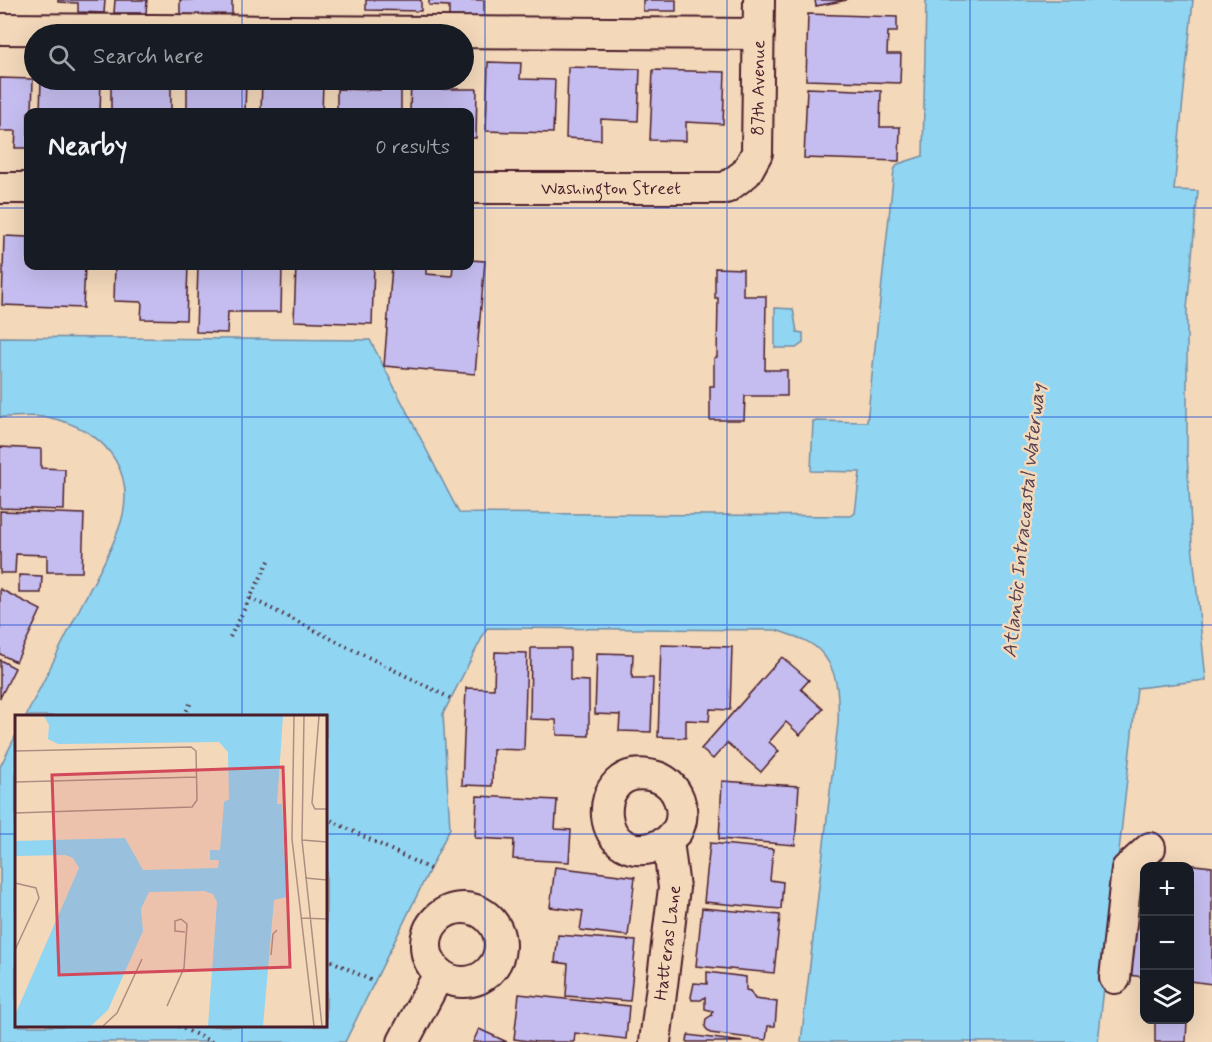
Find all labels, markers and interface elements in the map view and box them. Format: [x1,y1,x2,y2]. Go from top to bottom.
search box [24,24,474,90]
street label: 87th Avenue [746,40,771,136]
icon: search [45,41,78,74]
text: Search here [93,43,204,71]
text: Nearby [48,130,127,164]
text: 0 results [376,134,450,161]
street label: Washington Street [541,177,681,203]
water label: Atlantic Intracoastal Waterway [997,381,1052,659]
inset map [15,715,327,1027]
map controls [1140,862,1194,1024]
button: + [1140,862,1194,916]
street label: Hatteras Lane [649,884,687,1002]
button: − [1140,916,1194,970]
button: layers [1140,970,1194,1024]

